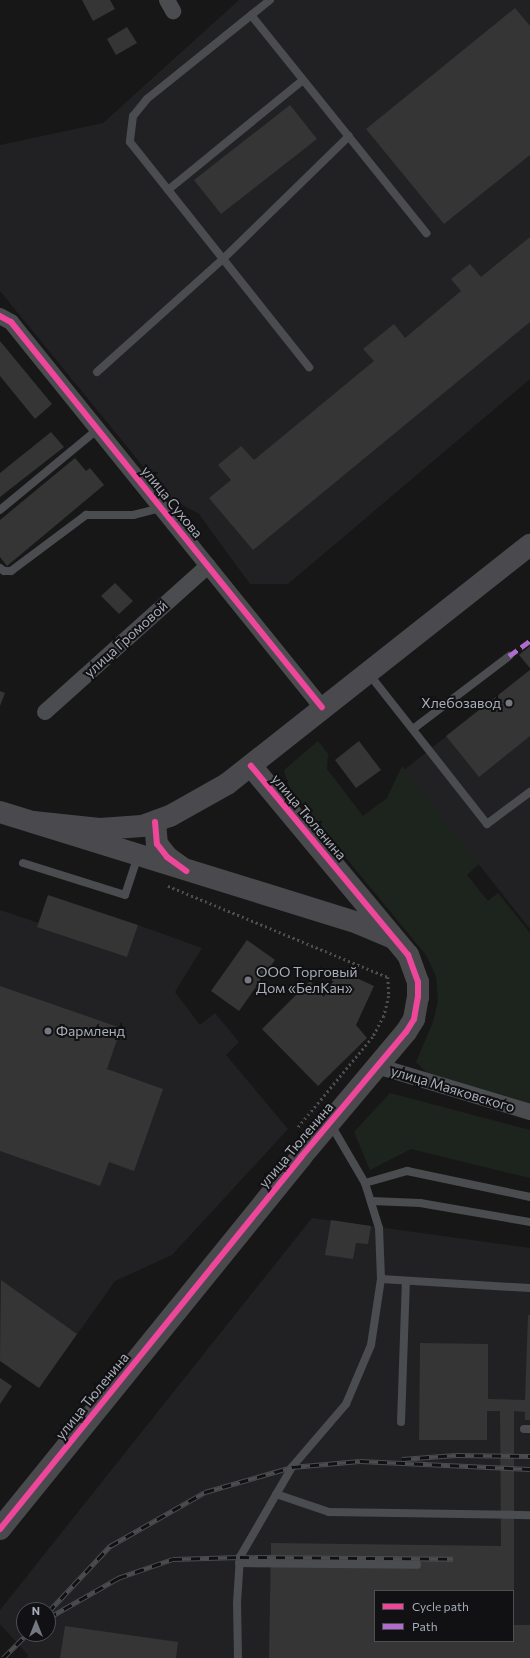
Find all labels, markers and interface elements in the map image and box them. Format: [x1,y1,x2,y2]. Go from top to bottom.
street label: улица Сухова [138,463,206,541]
street label: улица Громовой [81,597,171,681]
place label: Хлебозавод [421,695,501,711]
marker: Хлебозавод [504,698,514,708]
street label: улица Тюленина [268,771,350,863]
place label: ООО Торговый Дом «БелКан» [256,964,357,996]
marker: ООО Торговый Дом «БелКан» [243,975,253,985]
place label: Фармленд [56,1023,125,1039]
marker: Фармленд [43,1026,53,1036]
street label: улица Маяковского [389,1062,517,1116]
street label: улица Тюленина [255,1099,337,1191]
street label: улица Тюленина [52,1349,132,1443]
legend [374,1590,514,1642]
text: Cycle path [412,1599,469,1613]
north arrow [16,1602,56,1642]
text: N [32,1604,40,1617]
text: Path [412,1619,438,1633]

